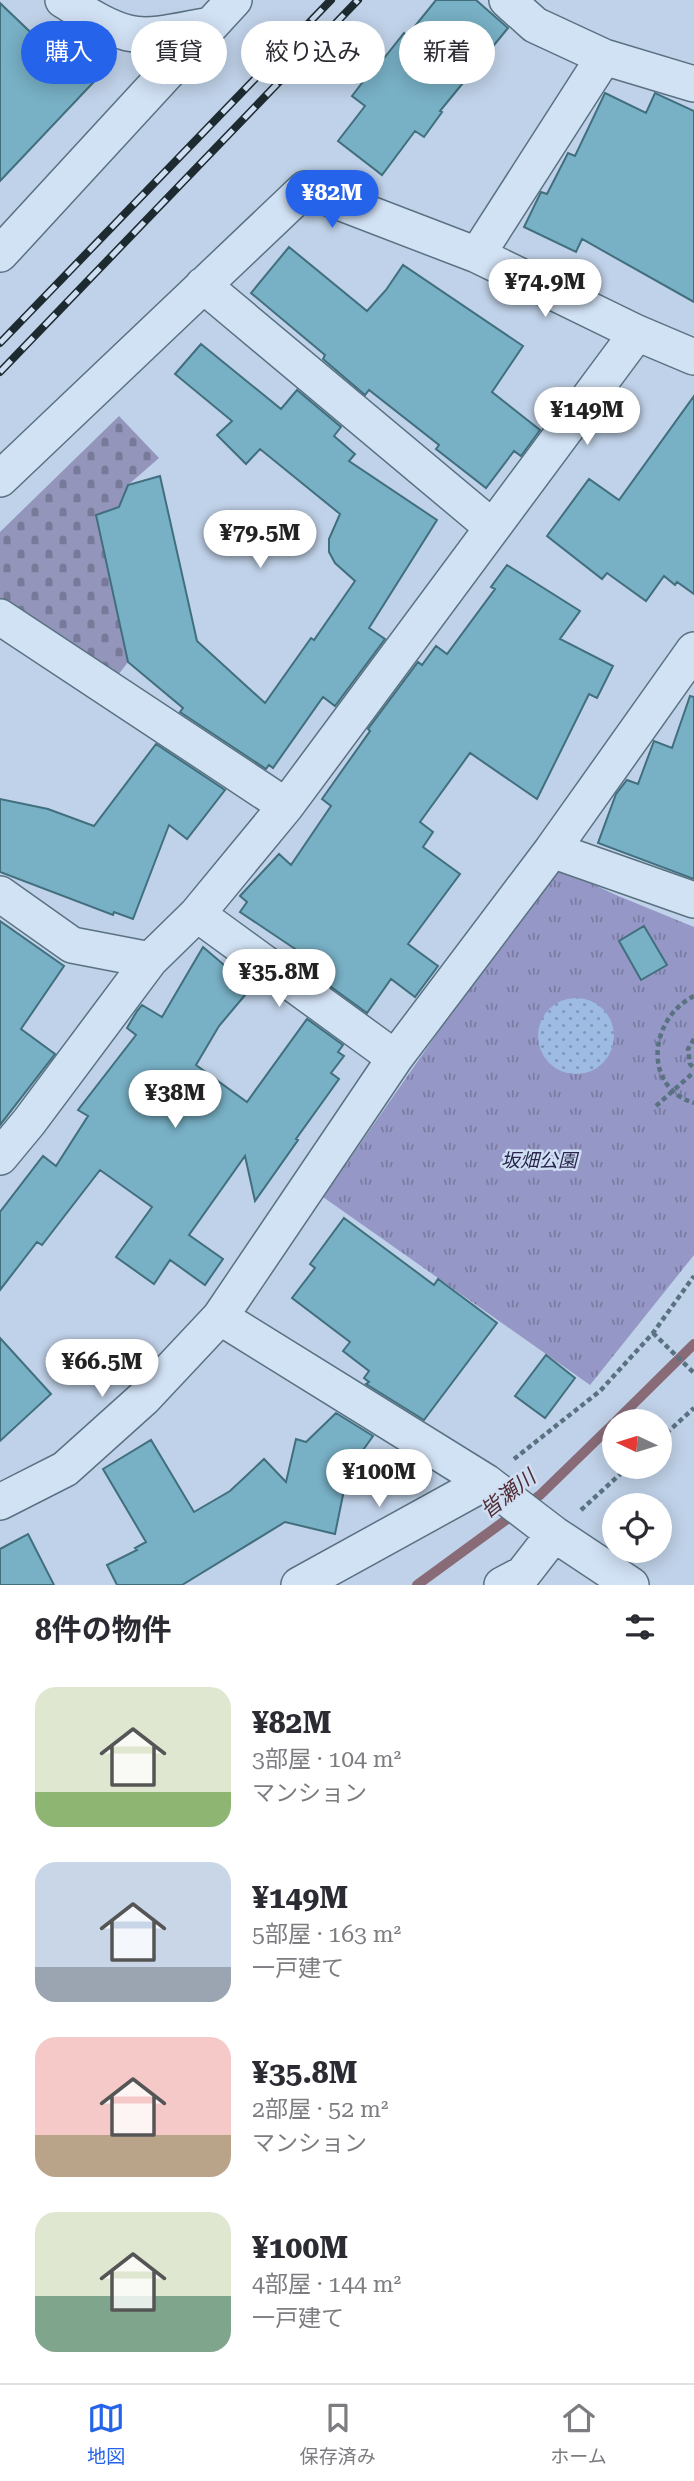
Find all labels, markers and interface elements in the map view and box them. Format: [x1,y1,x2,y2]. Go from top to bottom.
chip: 購入 [21,21,117,84]
chip: 賃貸 [131,21,227,84]
chip: 絞り込み [241,21,385,84]
chip: 新着 [399,21,495,84]
pin: ¥82M [291,170,373,230]
text: ¥82M [302,179,362,206]
pin: ¥74.9M [488,260,602,319]
text: ¥74.9M [505,268,585,295]
pin: ¥149M [538,388,636,447]
text: ¥149M [550,396,624,423]
pin: ¥79.5M [203,510,317,570]
text: ¥79.5M [220,519,300,546]
pin: ¥35.8M [222,950,336,1009]
text: ¥35.8M [239,958,319,985]
pin: ¥38M [134,1070,216,1130]
text: ¥38M [145,1079,205,1106]
park label: 坂畑公園 [501,1149,580,1172]
pin: ¥66.5M [45,1340,159,1399]
text: ¥66.5M [62,1348,142,1375]
north arrow [602,1409,672,1479]
map controls [602,1409,672,1563]
pin: ¥100M [330,1450,428,1509]
text: ¥100M [342,1458,416,1485]
water label: 皆瀬川 [476,1464,542,1523]
button: locate [602,1493,672,1563]
icon: filters [621,1608,659,1646]
text: 8件の物件 [35,1612,172,1647]
text: ¥82M [252,1705,331,1740]
icon: home [91,1715,175,1799]
text: 3部屋 · 104 m² [252,1746,401,1773]
text: マンション [252,1780,367,1807]
text: ¥149M [252,1880,348,1915]
icon: home [91,1890,175,1974]
text: 5部屋 · 163 m² [252,1921,401,1948]
text: 一戸建て [252,1955,344,1982]
text: ¥35.8M [252,2055,358,2090]
icon: home [91,2065,175,2149]
text: 2部屋 · 52 m² [252,2096,388,2123]
text: マンション [252,2130,367,2157]
text: ¥100M [252,2230,348,2265]
icon: home [91,2240,175,2324]
text: 4部屋 · 144 m² [252,2271,401,2298]
text: 一戸建て [252,2305,344,2332]
tab: 地図 [87,2399,125,2468]
tab: 保存済み [300,2399,376,2468]
tab: ホーム [550,2399,607,2468]

